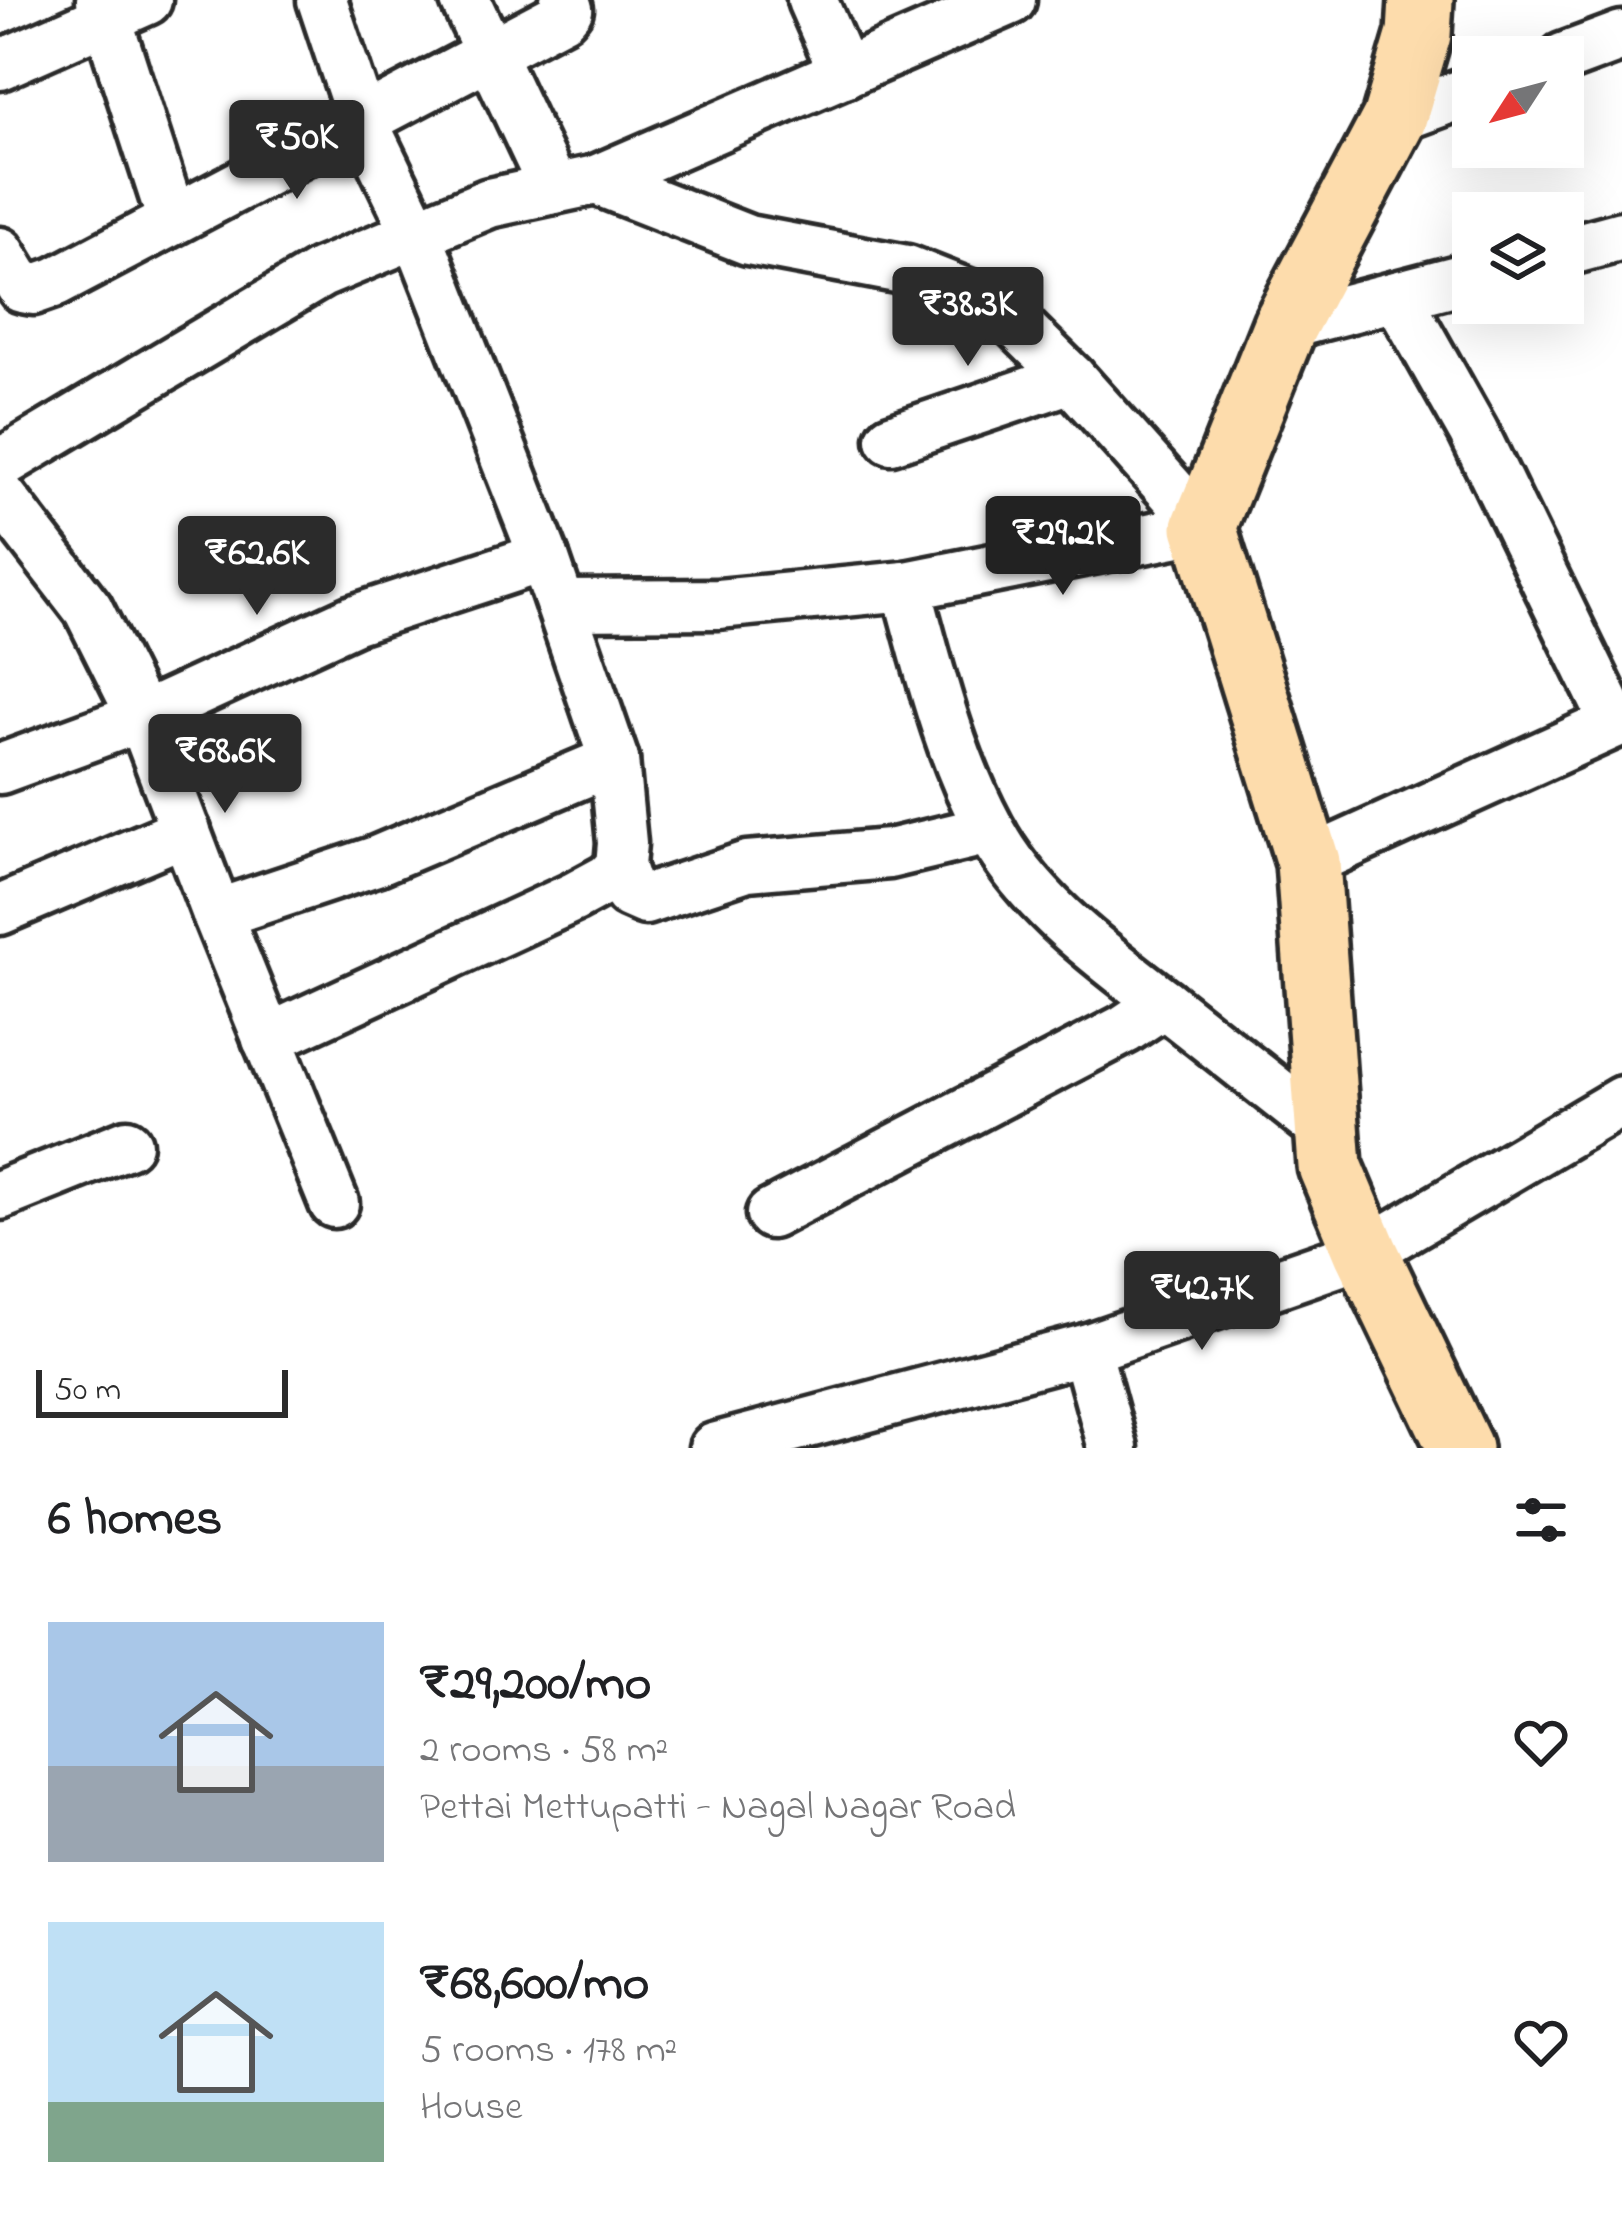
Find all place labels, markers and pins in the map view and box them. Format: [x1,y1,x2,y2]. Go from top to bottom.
pin: ₹50K [226,100,368,202]
pin: ₹38.3K [870,267,1066,369]
pin: ₹29.2K [965,496,1161,598]
pin: ₹62.6K [159,516,355,618]
pin: ₹68.6K [127,714,323,816]
pin: ₹42.7K [1104,1251,1300,1353]

